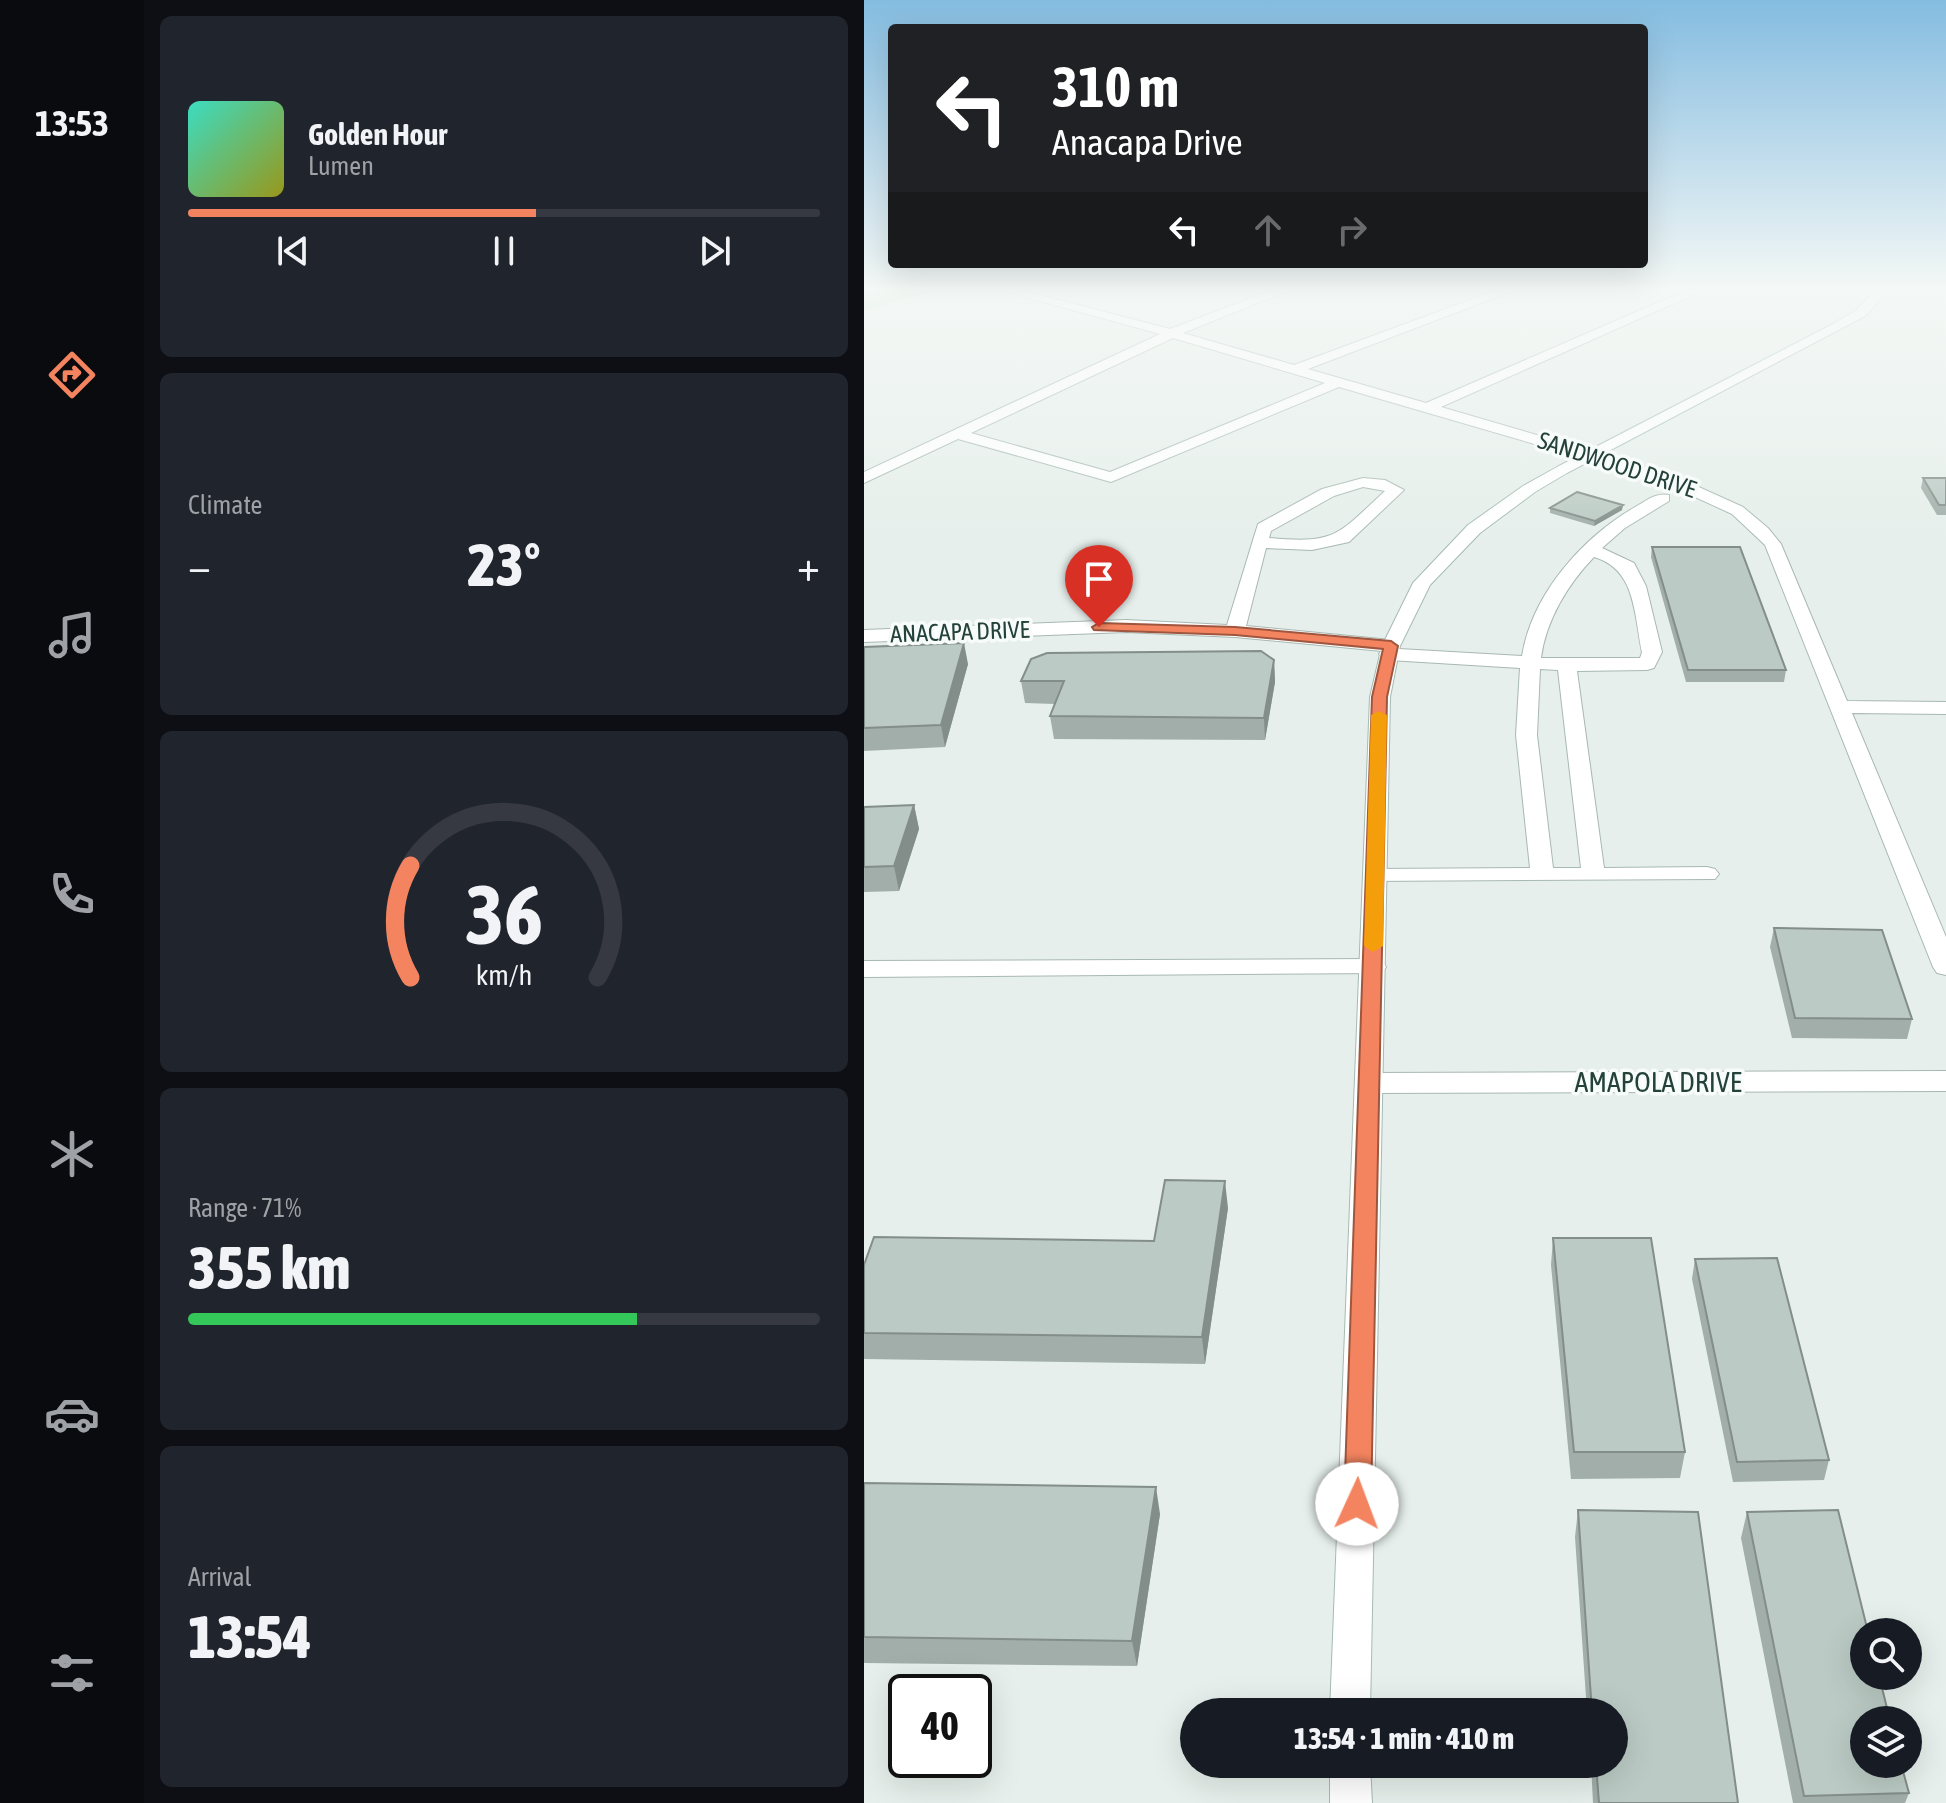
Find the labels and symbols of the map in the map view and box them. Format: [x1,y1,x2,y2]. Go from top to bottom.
street label: SANDWOOD DRIVE [1535,426,1700,503]
pin [1065,545,1133,627]
street label: ANACAPA DRIVE [890,616,1030,647]
street label: AMAPOLA DRIVE [1574,1066,1742,1098]
position arrow [1315,1462,1399,1546]
speed limit sign: 40 [888,1674,992,1778]

